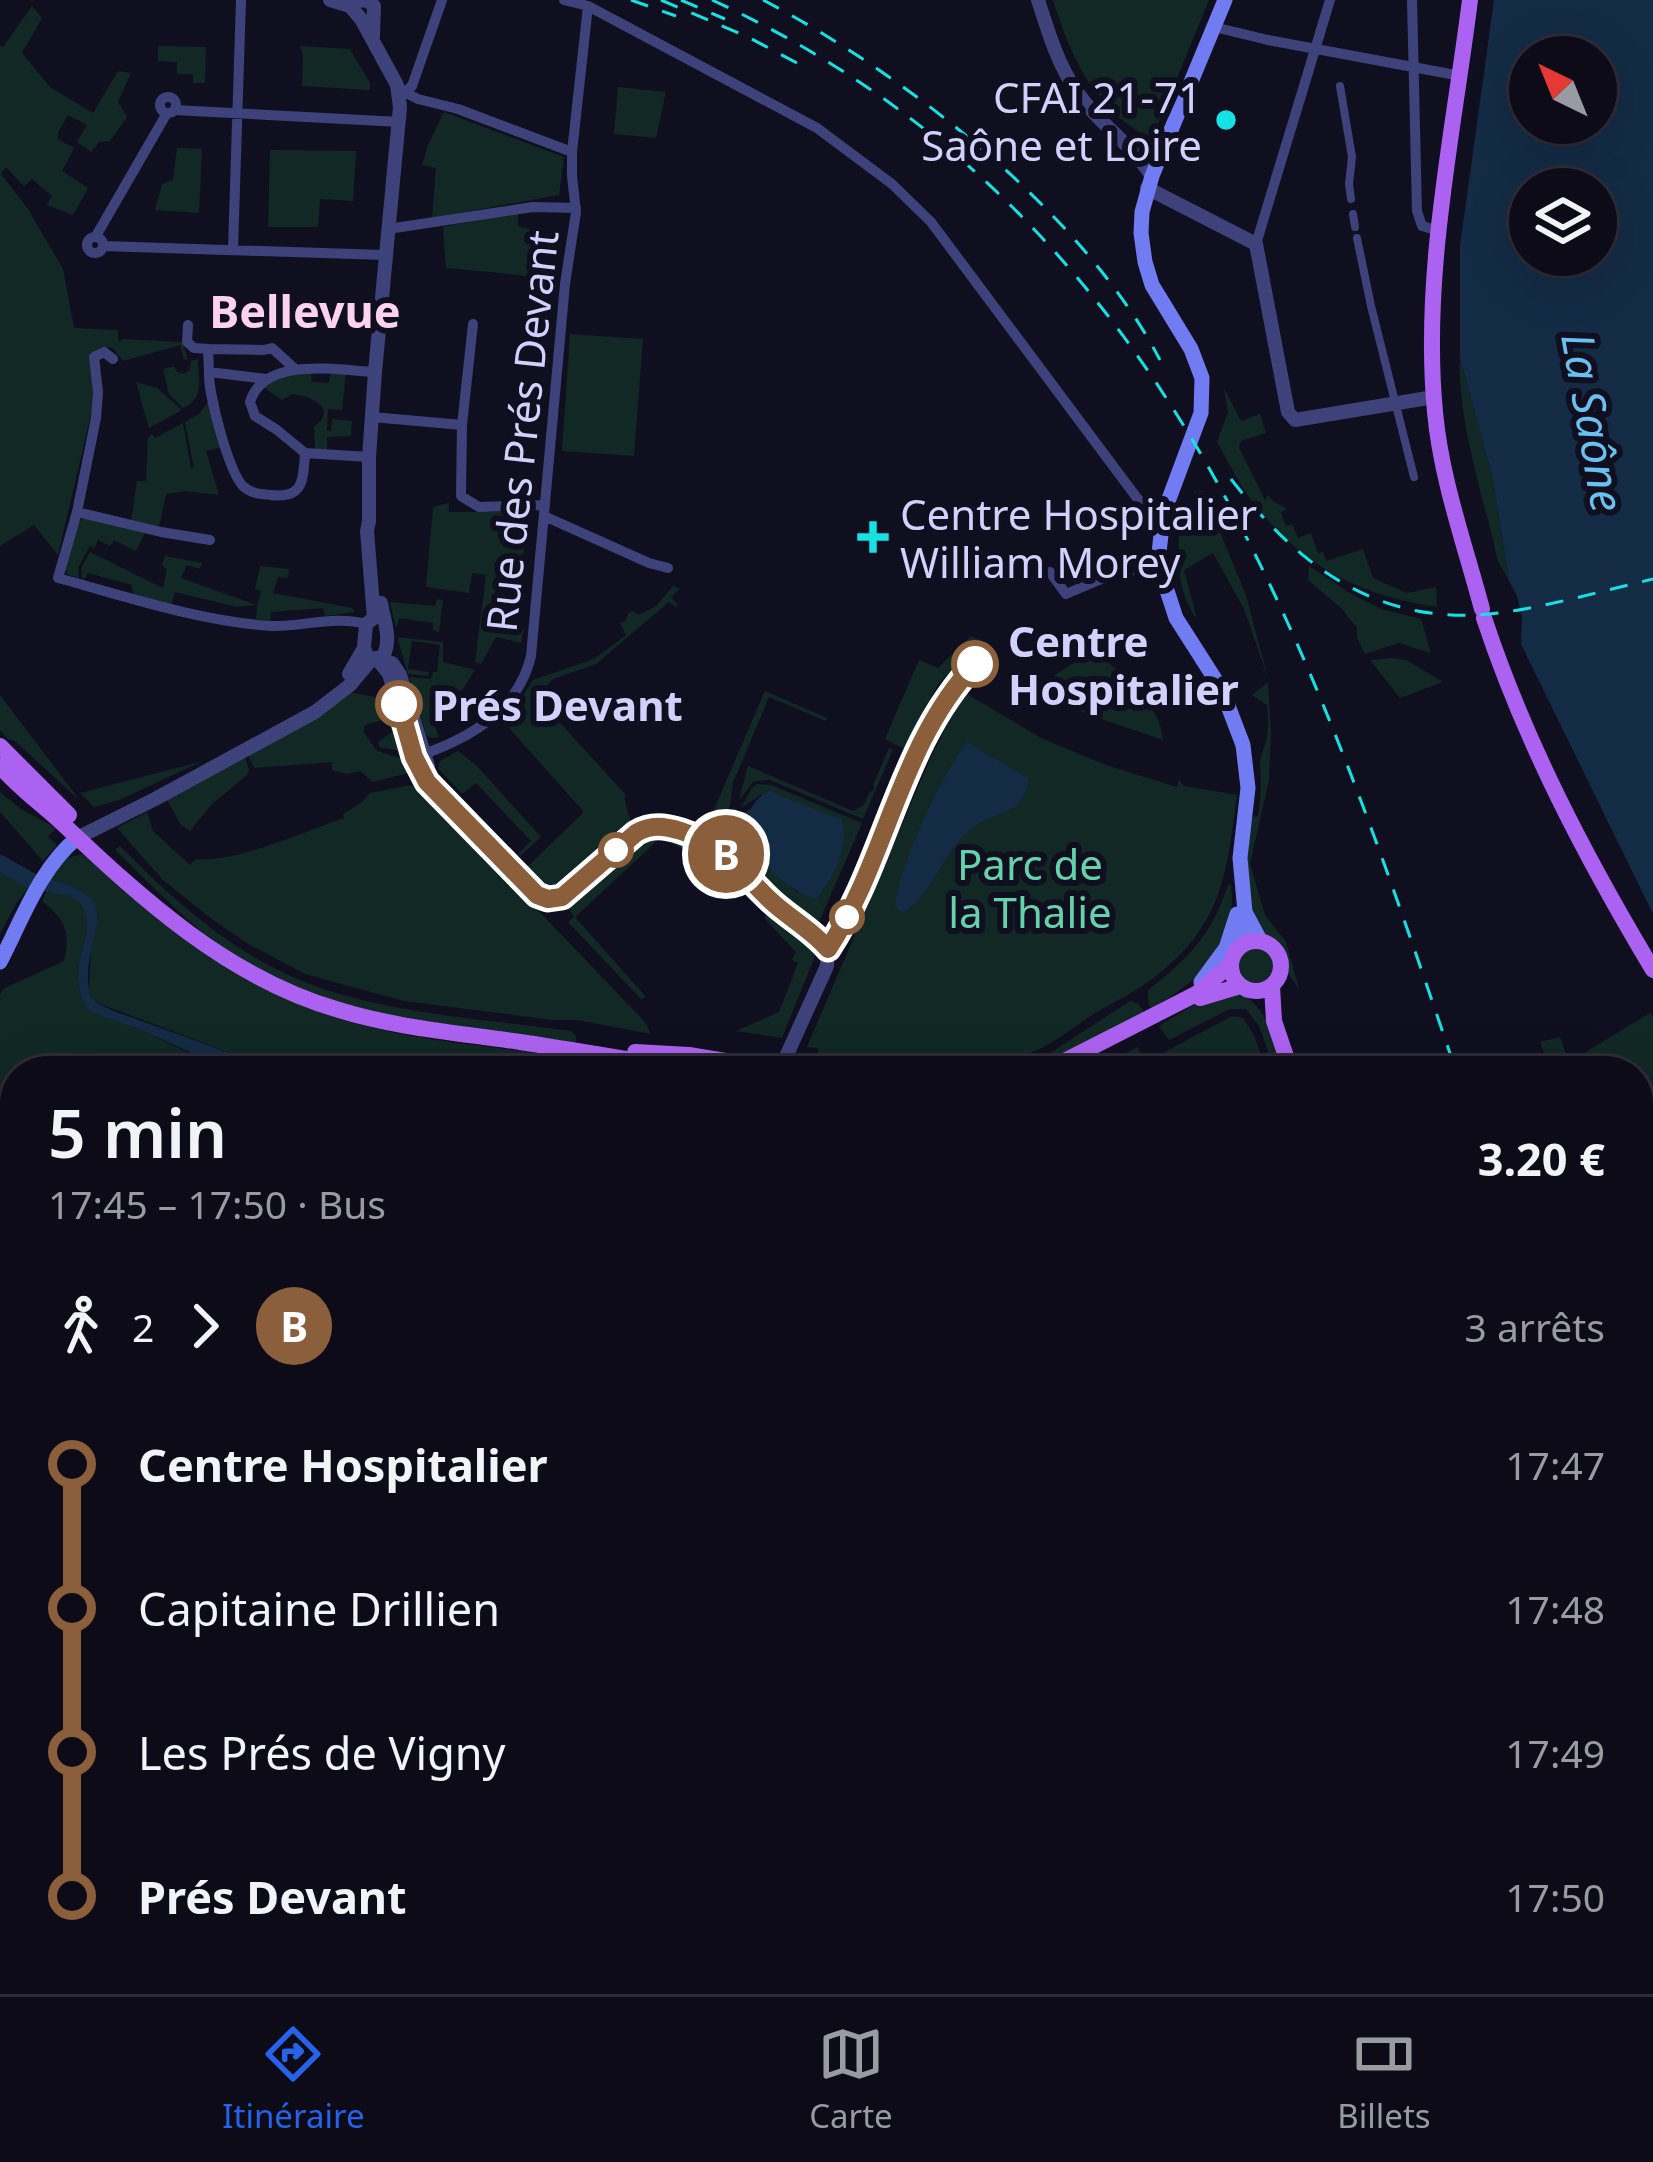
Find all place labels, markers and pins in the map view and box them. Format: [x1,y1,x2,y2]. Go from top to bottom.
place label: CFAI 21-71 Saône et Loire [921,68,1202,173]
marker: CFAI 21-71 Saône et Loire [1213,107,1239,133]
place label: Centre Hospitalier William Morey [900,485,1257,590]
marker: Centre Hospitalier William Morey [857,521,889,553]
place label: Centre Hospitalier [1008,612,1239,717]
marker: Centre Hospitalier [953,642,997,686]
place label: Prés Devant [432,676,683,733]
marker: Prés Devant [377,682,421,726]
unlabelled marker [600,834,632,866]
unlabelled marker [831,901,863,933]

